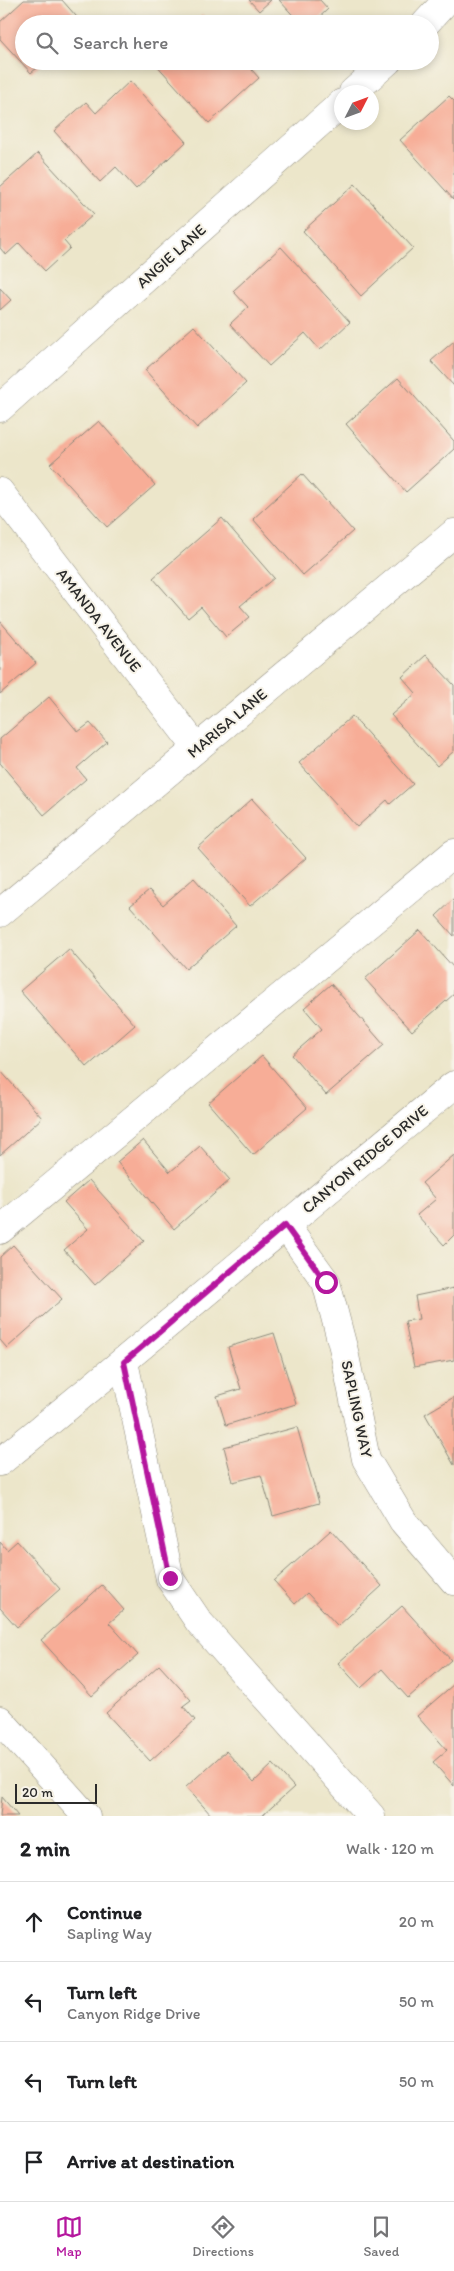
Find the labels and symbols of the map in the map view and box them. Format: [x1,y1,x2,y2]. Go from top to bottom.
north arrow [334,85,379,130]
street label: ANGIE LANE [132,220,210,292]
street label: AMANDA AVENUE [53,564,146,676]
street label: MARISA LANE [183,684,271,762]
street label: CANYON RIDGE DRIVE [298,1101,432,1217]
route start [315,1271,338,1294]
street label: SAPLING WAY [337,1359,377,1459]
route end [159,1567,182,1590]
scale bar [15,1781,98,1804]

